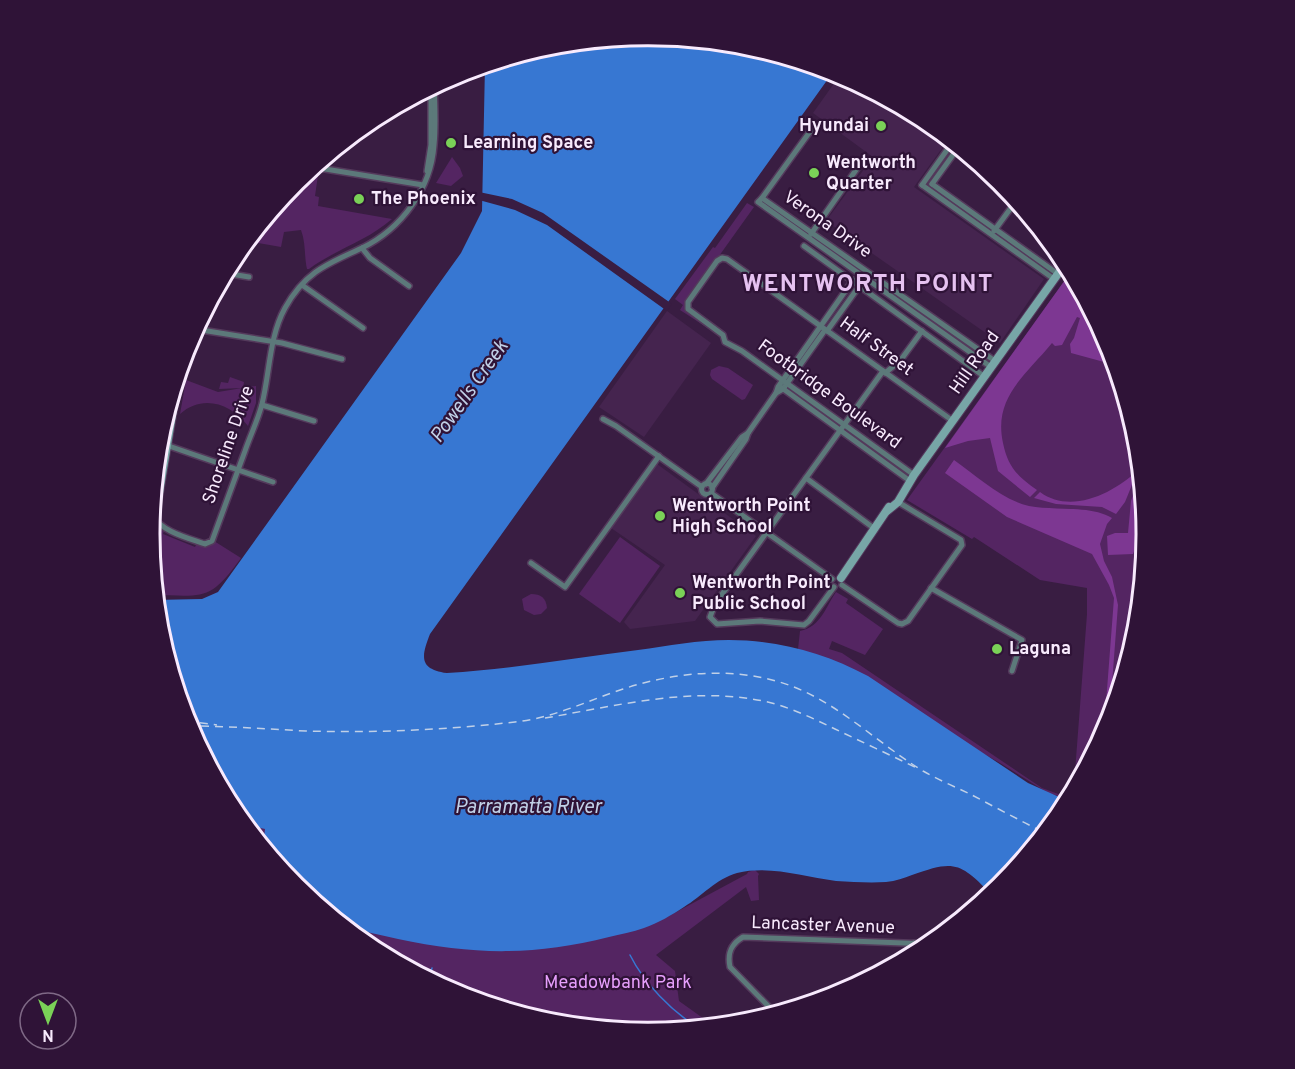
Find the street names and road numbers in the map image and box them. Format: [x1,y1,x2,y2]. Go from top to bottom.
street label: Verona Drive [778,186,876,264]
street label: Half Street [834,312,918,382]
street label: Hill Road [945,327,1005,399]
street label: Footbridge Boulevard [753,335,905,455]
street label: Shoreline Drive [198,383,260,507]
street label: Lancaster Avenue [751,912,895,940]

